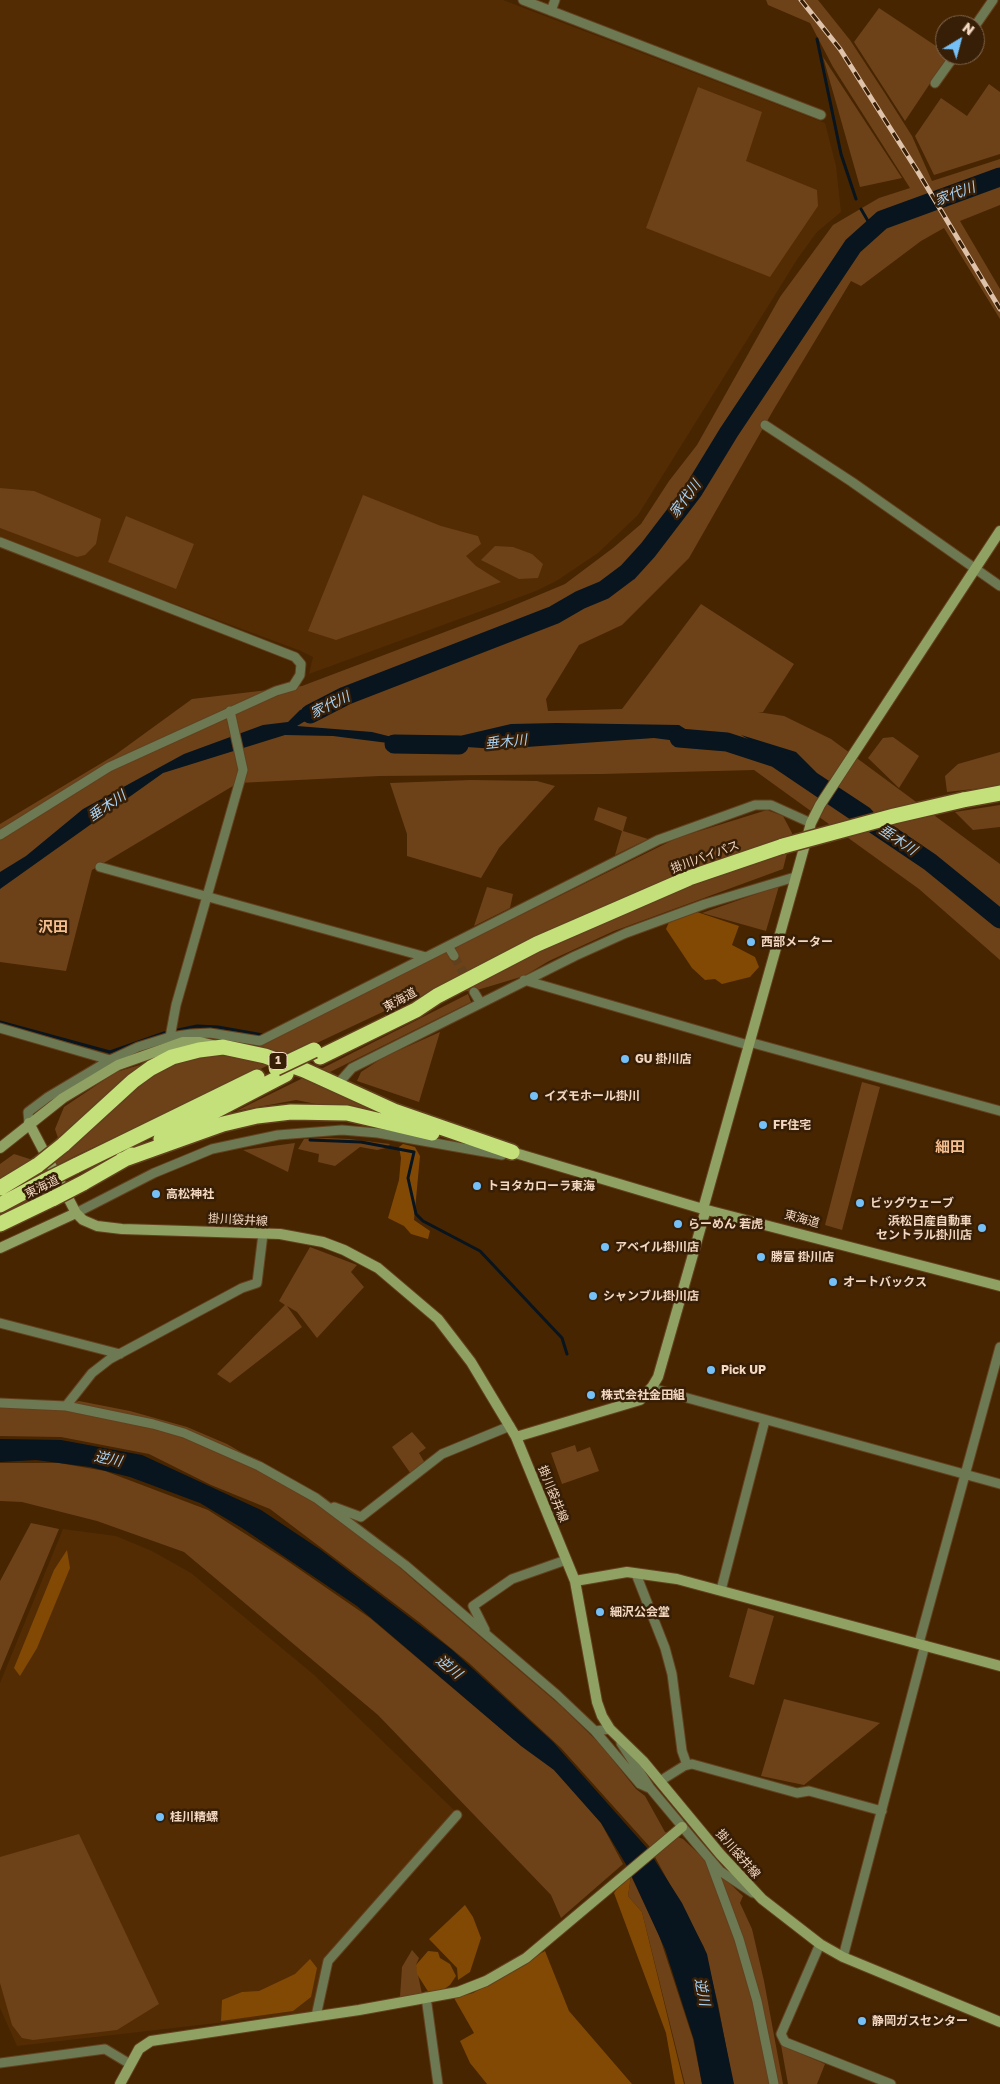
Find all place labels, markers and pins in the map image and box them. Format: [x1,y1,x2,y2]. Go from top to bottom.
place label: 西部メーター [761,935,833,949]
marker: 西部メーター [745,936,757,948]
place label: GU 掛川店 [635,1052,692,1066]
marker: GU 掛川店 [619,1053,631,1065]
place label: イズモホール掛川 [544,1089,640,1103]
marker: イズモホール掛川 [528,1090,540,1102]
place label: FF住宅 [773,1118,811,1132]
marker: FF住宅 [757,1119,769,1131]
place label: トヨタカローラ東海 [487,1179,595,1193]
marker: トヨタカローラ東海 [471,1180,483,1192]
place label: 高松神社 [166,1187,214,1201]
marker: 高松神社 [150,1188,162,1200]
place label: ビッグウェーブ [870,1196,954,1210]
marker: ビッグウェーブ [854,1197,866,1209]
place label: 浜松日産自動車 セントラル掛川店 [876,1214,972,1242]
place label: らーめん 若虎 [688,1217,763,1231]
marker: らーめん 若虎 [672,1218,684,1230]
marker: 浜松日産自動車 セントラル掛川店 [976,1222,988,1234]
place label: アベイル掛川店 [615,1240,699,1254]
marker: アベイル掛川店 [599,1241,611,1253]
place label: 勝富 掛川店 [771,1250,834,1264]
marker: 勝富 掛川店 [755,1251,767,1263]
place label: オートバックス [843,1275,927,1289]
marker: オートバックス [827,1276,839,1288]
place label: シャンブル掛川店 [603,1289,699,1303]
marker: シャンブル掛川店 [587,1290,599,1302]
place label: Pick UP [721,1363,766,1377]
marker: Pick UP [705,1364,717,1376]
place label: 株式会社金田組 [601,1388,685,1402]
marker: 株式会社金田組 [585,1389,597,1401]
place label: 細沢公会堂 [610,1605,670,1619]
marker: 細沢公会堂 [594,1606,606,1618]
place label: 桂川精螺 [170,1810,218,1824]
marker: 桂川精螺 [154,1811,166,1823]
place label: 静岡ガスセンター [872,2014,968,2028]
marker: 静岡ガスセンター [856,2015,868,2027]

